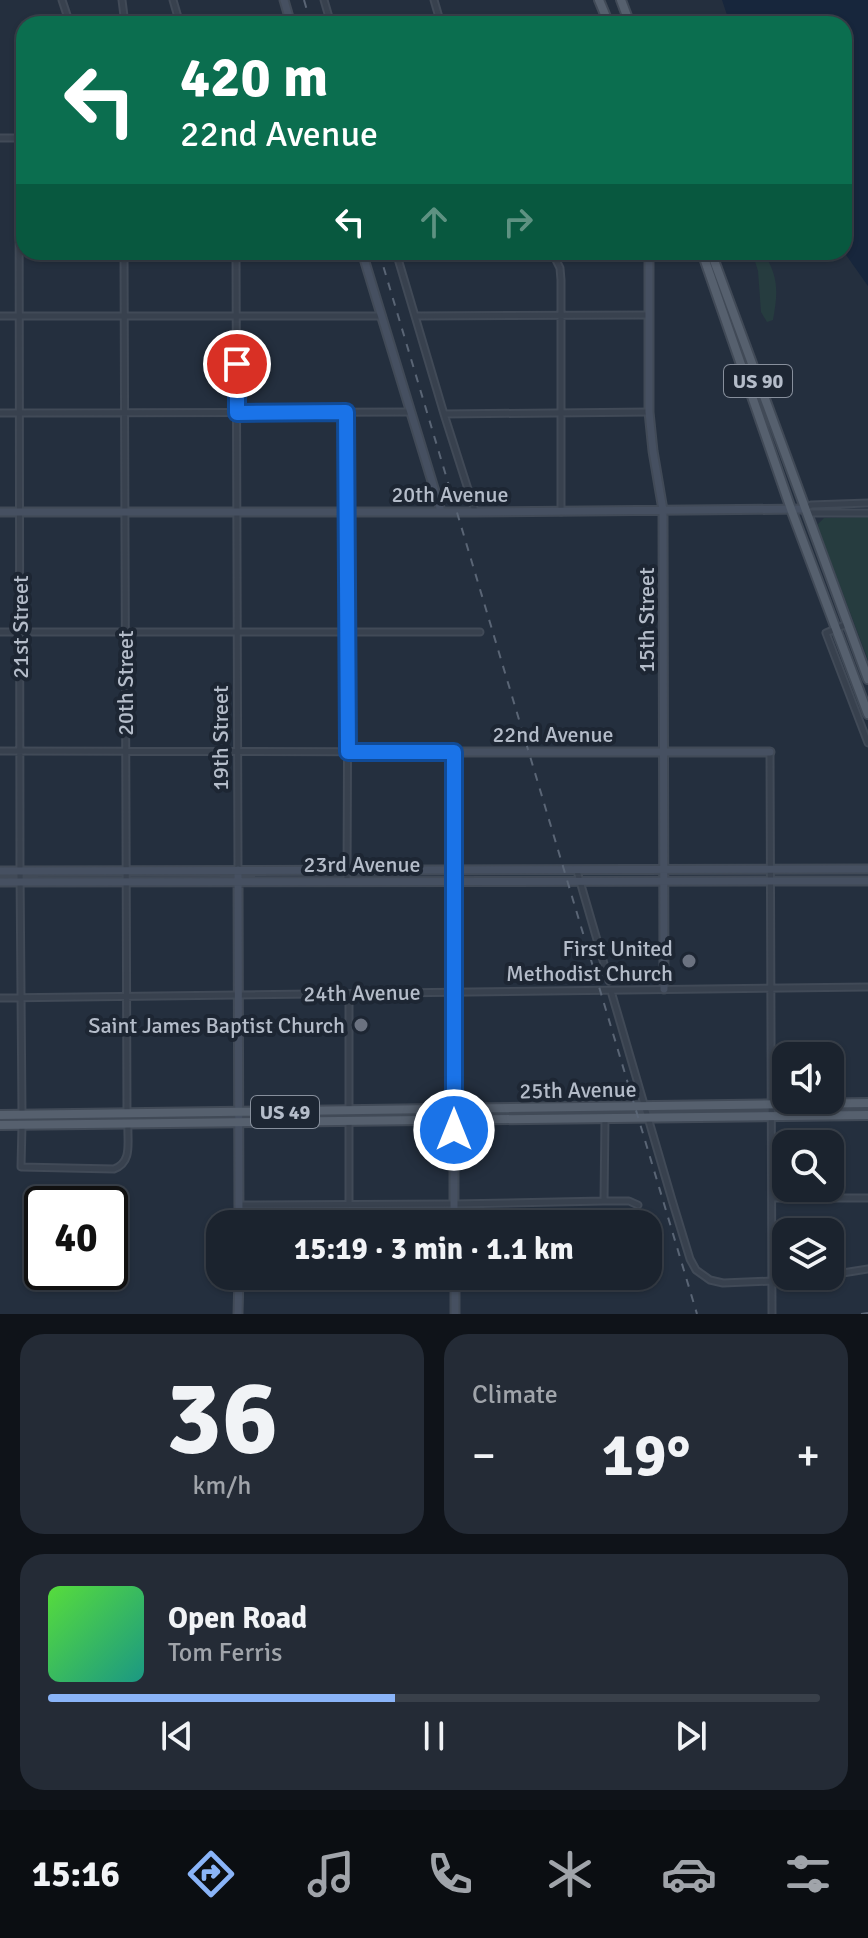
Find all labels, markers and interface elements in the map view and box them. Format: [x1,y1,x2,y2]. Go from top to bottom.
text: 420 m [180,43,328,112]
icon: left [48,48,152,152]
text: 22nd Avenue [180,112,378,157]
icon: left [328,200,372,244]
icon: ahead [412,200,456,244]
icon: right [496,200,540,244]
pin [203,330,271,398]
icon: arrive [215,342,259,386]
road number: US 90 [724,365,792,397]
street label: 20th Avenue [391,481,509,508]
street label: 15th Street [633,567,660,673]
street label: 21st Street [7,575,34,679]
street label: 20th Street [112,630,139,736]
street label: 19th Street [207,685,234,791]
street label: 22nd Avenue [492,721,614,748]
street label: 23rd Avenue [304,851,420,878]
place label: First United Methodist Church [506,935,673,987]
marker: First United Methodist Church [680,952,698,970]
street label: 24th Avenue [303,978,421,1008]
place label: Saint James Baptist Church [88,1012,345,1039]
marker: Saint James Baptist Church [352,1016,370,1034]
map controls [772,1042,844,1290]
button: sound [772,1042,844,1114]
street label: 25th Avenue [519,1075,637,1105]
position arrow [412,1088,496,1172]
road number: US 49 [251,1096,319,1128]
button: search [772,1130,844,1202]
speed limit sign: 40 [24,1186,128,1290]
button: layers [772,1218,844,1290]
text: 15:19 · 3 min · 1.1 km [294,1231,574,1268]
text: 36 [166,1354,278,1482]
text: Climate [472,1379,558,1411]
text: 19° [602,1419,690,1493]
text: − [472,1429,496,1483]
text: + [796,1429,820,1483]
text: km/h [193,1470,251,1502]
text: Open Road [168,1600,307,1637]
text: Tom Ferris [168,1637,282,1669]
icon: previous [155,1714,199,1758]
icon: pause [412,1714,456,1758]
icon: next [669,1714,713,1758]
icon: directions [183,1846,239,1902]
icon: music [303,1846,359,1902]
icon: phone [422,1846,478,1902]
icon: climate [542,1846,598,1902]
icon: car [661,1846,717,1902]
icon: filters [780,1846,836,1902]
text: 15:16 [32,1852,120,1897]

